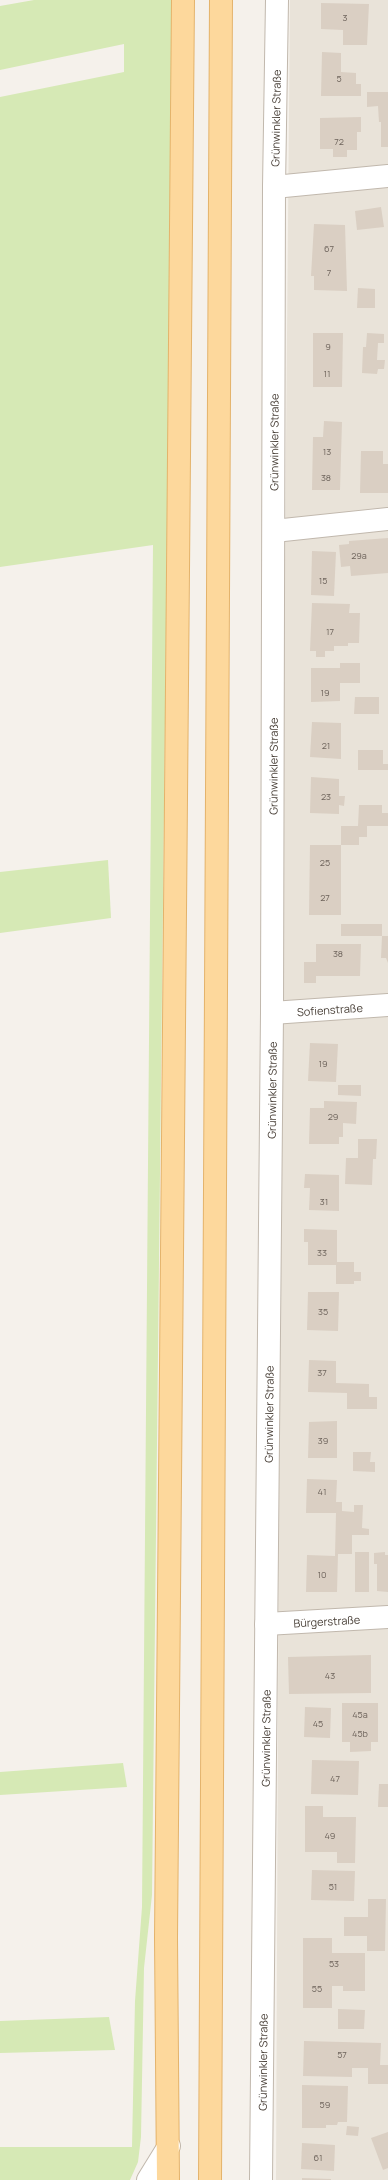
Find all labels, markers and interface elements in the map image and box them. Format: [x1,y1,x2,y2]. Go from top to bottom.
house number: 3 [343,11,348,24]
street label: Grünwinkler Straße [267,69,283,167]
house number: 5 [336,72,342,85]
house number: 72 [334,135,344,148]
house number: 67 [324,242,335,255]
house number: 7 [327,266,332,279]
house number: 9 [325,340,331,353]
house number: 11 [323,367,331,380]
street label: Grünwinkler Straße [266,393,281,491]
house number: 13 [323,445,331,458]
house number: 38 [321,471,331,484]
house number: 29a [351,549,367,562]
house number: 15 [319,574,327,587]
house number: 17 [326,625,334,638]
house number: 19 [320,686,330,699]
street label: Grünwinkler Straße [265,717,280,815]
house number: 21 [322,739,330,752]
house number: 23 [321,790,331,803]
house number: 25 [320,856,330,869]
house number: 27 [320,891,330,904]
house number: 38 [333,947,343,960]
street label: Sofienstraße [296,999,364,1019]
street label: Grünwinkler Straße [263,1041,279,1139]
house number: 19 [318,1057,328,1070]
house number: 29 [328,1110,338,1123]
house number: 31 [320,1195,328,1208]
house number: 33 [317,1246,327,1259]
house number: 35 [318,1305,328,1318]
street label: Grünwinkler Straße [260,1365,276,1463]
house number: 37 [317,1366,327,1379]
house number: 39 [318,1434,328,1447]
house number: 41 [318,1485,326,1498]
house number: 10 [318,1568,327,1581]
street label: Bürgerstraße [293,1611,361,1630]
house number: 43 [325,1669,335,1682]
street label: Grünwinkler Straße [257,1689,273,1787]
house number: 45a [352,1708,368,1721]
house number: 45 [313,1717,323,1730]
house number: 45b [352,1727,368,1740]
house number: 47 [330,1772,340,1785]
house number: 49 [325,1829,335,1842]
house number: 51 [329,1880,337,1893]
house number: 53 [329,1957,339,1970]
house number: 55 [312,1982,322,1995]
street label: Grünwinkler Straße [254,2013,270,2111]
house number: 57 [337,2048,347,2061]
house number: 59 [320,2098,330,2111]
house number: 61 [314,2151,322,2164]

